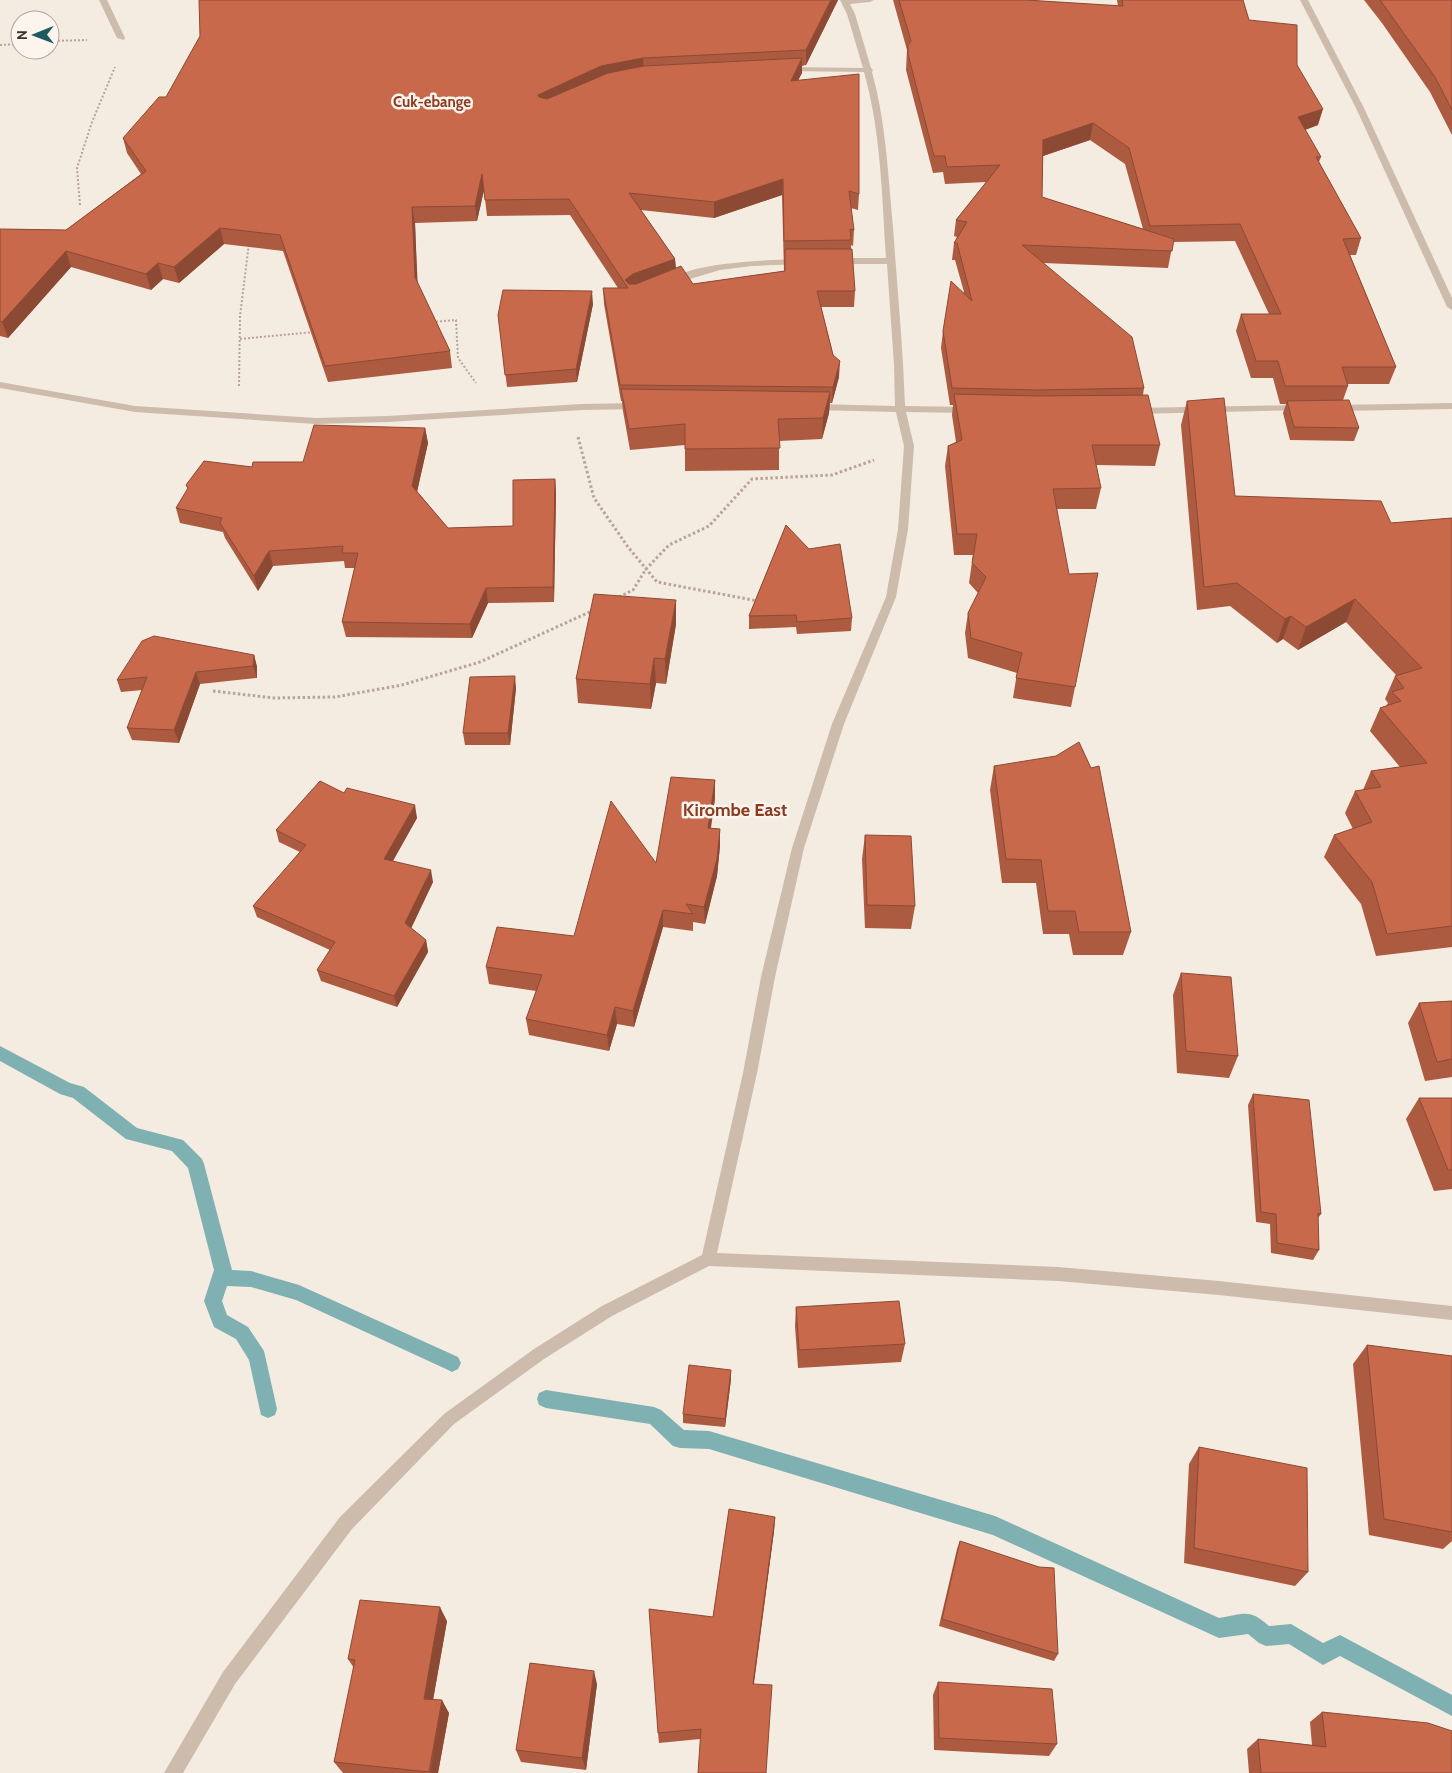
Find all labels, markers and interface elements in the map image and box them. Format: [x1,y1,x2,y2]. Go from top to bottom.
north arrow [10,10,60,60]
text: N [13,30,31,40]
district label: Cuk-ebange [393,93,471,111]
district label: Kirombe East [683,799,787,821]

